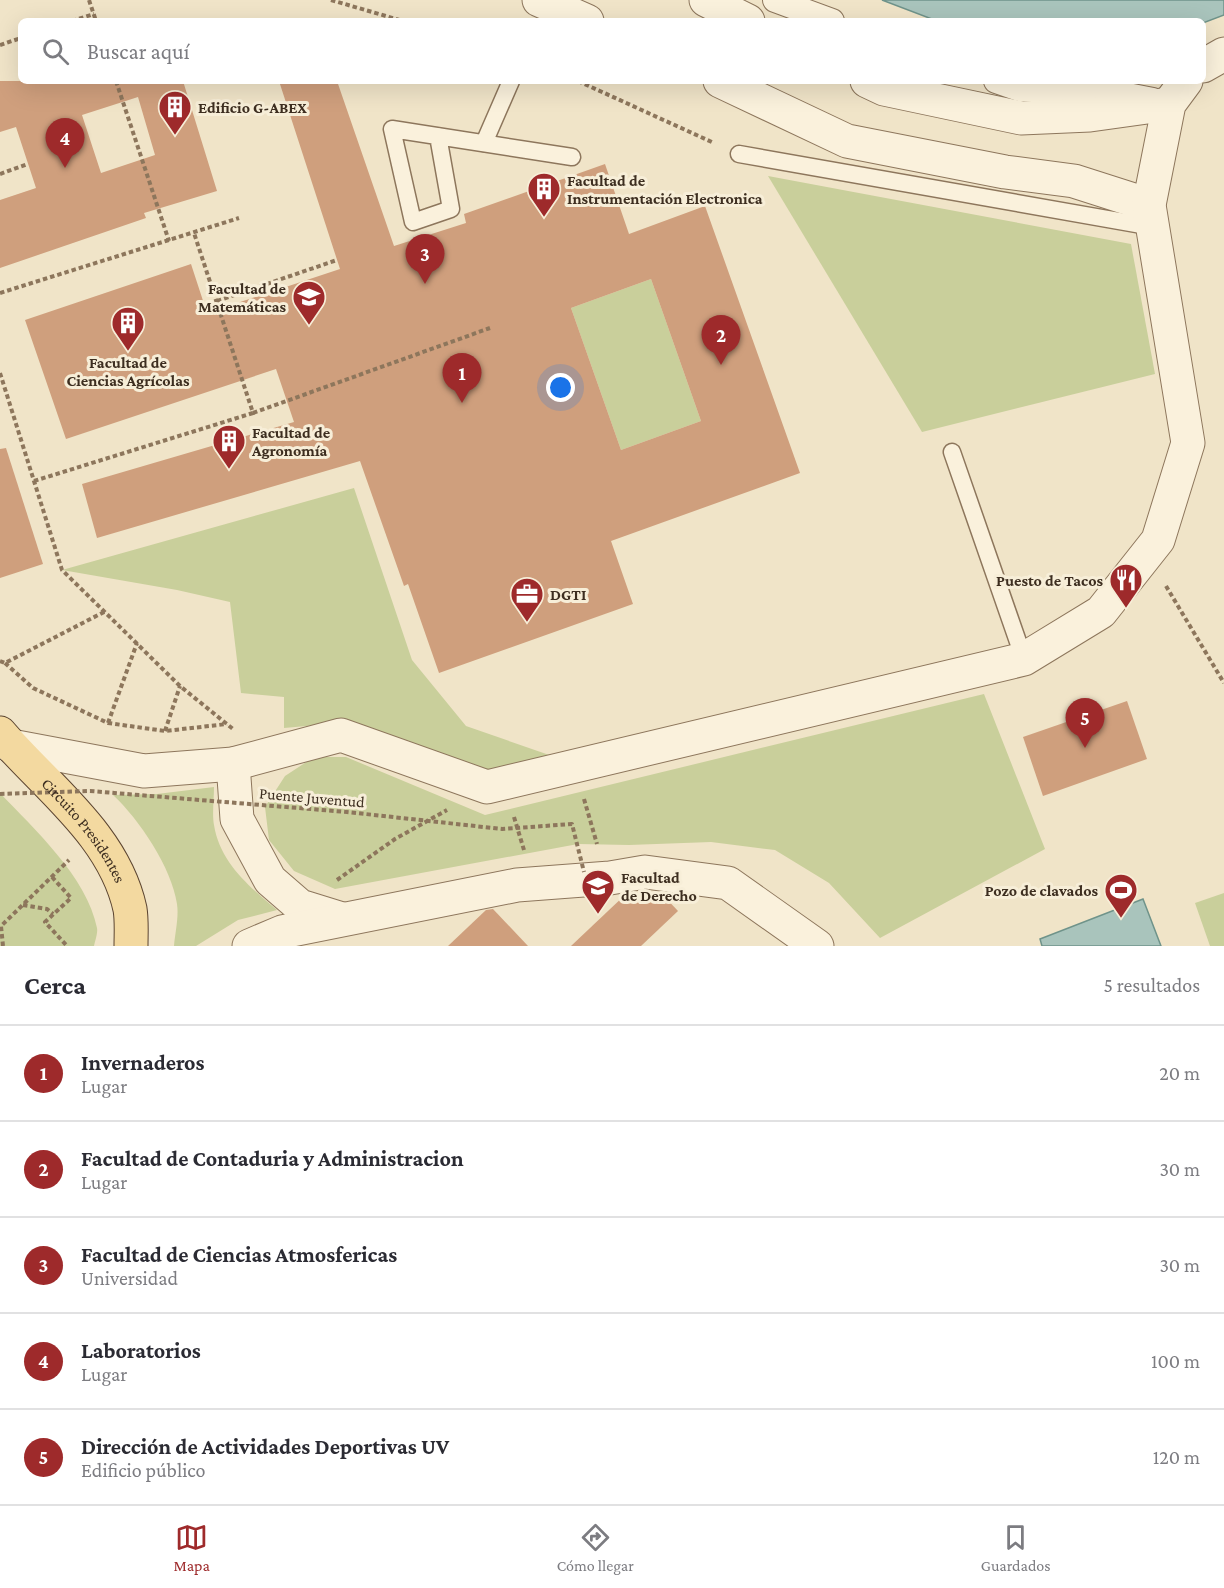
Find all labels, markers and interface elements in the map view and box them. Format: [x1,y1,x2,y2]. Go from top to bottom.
search box [18,18,1206,84]
icon: search [39,35,72,68]
text: Buscar aquí [87,39,189,64]
building icon: Edificio G-ABEX [157,89,193,136]
place label: Edificio G-ABEX [198,99,307,116]
pin: 4 [46,118,84,168]
building icon: Facultad de Instrumentación Electronica [526,171,562,218]
place label: Facultad de Instrumentación Electronica [567,172,763,207]
pin: 3 [406,234,444,284]
school or university icon: Facultad de Matemáticas [291,279,327,326]
place label: Facultad de Matemáticas [198,280,287,315]
building icon: Facultad de Ciencias Agrícolas [110,305,146,352]
pin: 2 [702,316,740,365]
place label: Facultad de Ciencias Agrícolas [66,354,190,389]
pin: 1 [442,354,482,403]
your location [546,373,575,402]
building icon: Facultad de Agronomía [211,423,247,470]
place label: Facultad de Agronomía [251,424,331,459]
restaurant icon: Puesto de Tacos [1108,562,1144,609]
place label: Puesto de Tacos [996,572,1103,589]
office icon: DGTI [509,576,545,623]
place label: DGTI [550,586,586,603]
pin: 5 [1066,698,1104,748]
street label: Circuito Presidentes [38,775,129,885]
street label: Puente Juventud [258,784,366,812]
school or university icon: Facultad de Derecho [580,868,616,915]
place label: Facultad de Derecho [621,869,697,904]
sports icon: Pozo de clavados [1103,872,1139,919]
place label: Pozo de clavados [985,882,1098,899]
text: Cerca [24,971,86,1000]
text: 5 resultados [1104,974,1200,996]
text: Invernaderos [81,1050,205,1075]
text: 1 [40,1062,47,1084]
text: 20 m [1159,1062,1200,1084]
text: Lugar [81,1075,127,1097]
text: Facultad de Contaduria y Administracion [81,1146,464,1171]
text: 2 [38,1158,49,1180]
text: 30 m [1159,1158,1200,1180]
text: Lugar [81,1171,127,1193]
text: Facultad de Ciencias Atmosfericas [81,1242,397,1267]
text: 3 [39,1254,48,1276]
text: 30 m [1159,1254,1200,1276]
text: Universidad [81,1267,178,1289]
text: Laboratorios [81,1338,201,1363]
text: 4 [38,1350,49,1372]
text: 100 m [1151,1350,1200,1372]
text: Lugar [81,1363,127,1385]
text: Dirección de Actividades Deportivas UV [81,1434,449,1459]
text: 5 [39,1446,48,1468]
text: 120 m [1153,1446,1200,1468]
text: Edificio público [81,1459,206,1481]
tab: Mapa [173,1521,210,1574]
tab: Cómo llegar [557,1521,634,1574]
tab: Guardados [981,1521,1051,1574]

